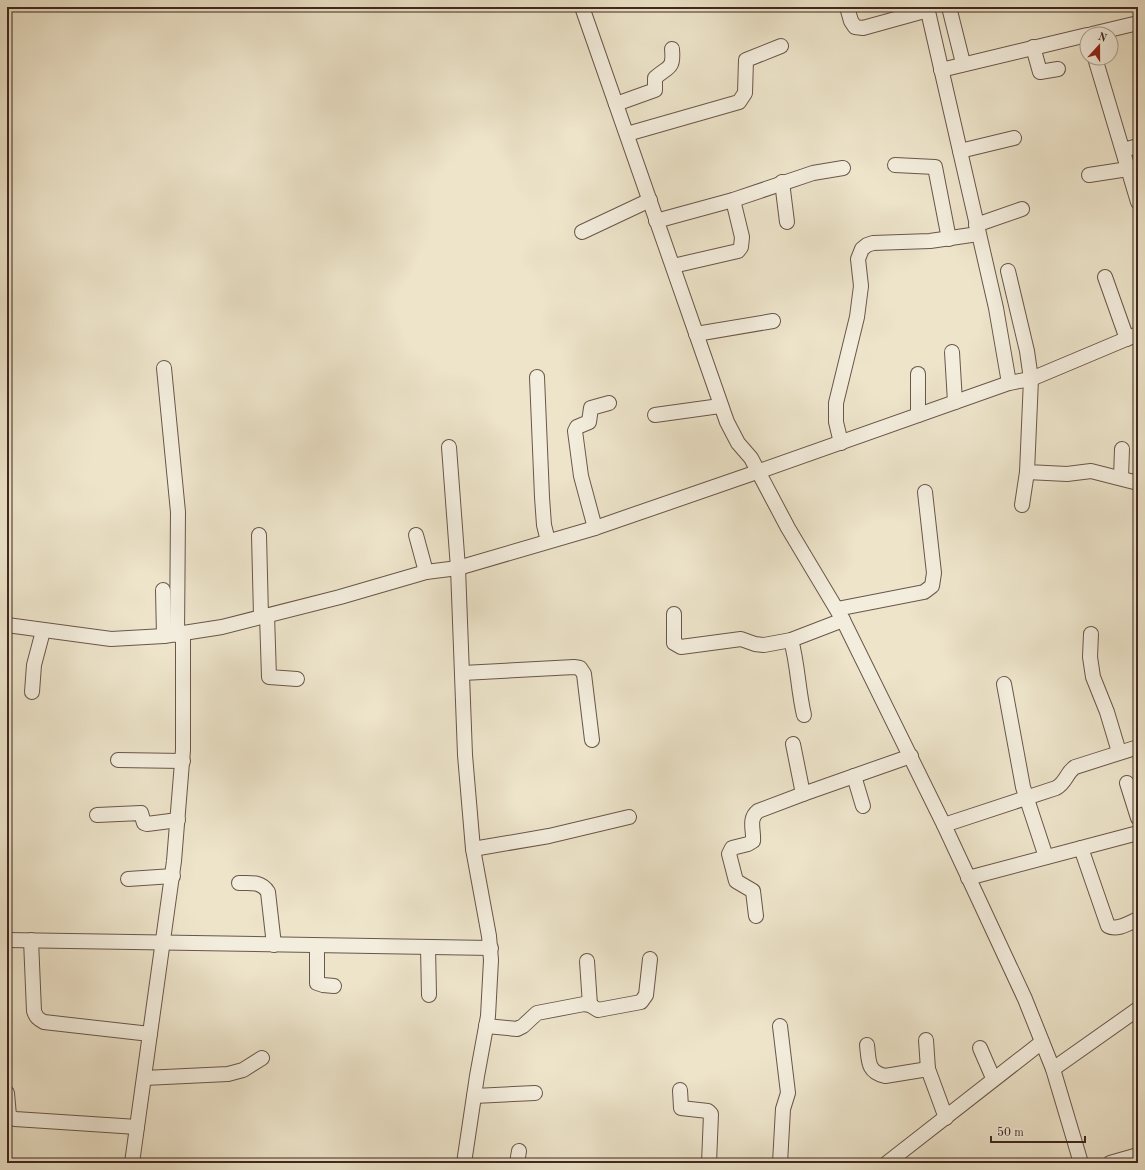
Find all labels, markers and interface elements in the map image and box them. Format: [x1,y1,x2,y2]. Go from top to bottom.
north arrow [1079,26,1119,66]
text: N [1096,31,1108,45]
scale bar [991,1118,1085,1144]
text: 50 m [997,1126,1024,1139]

